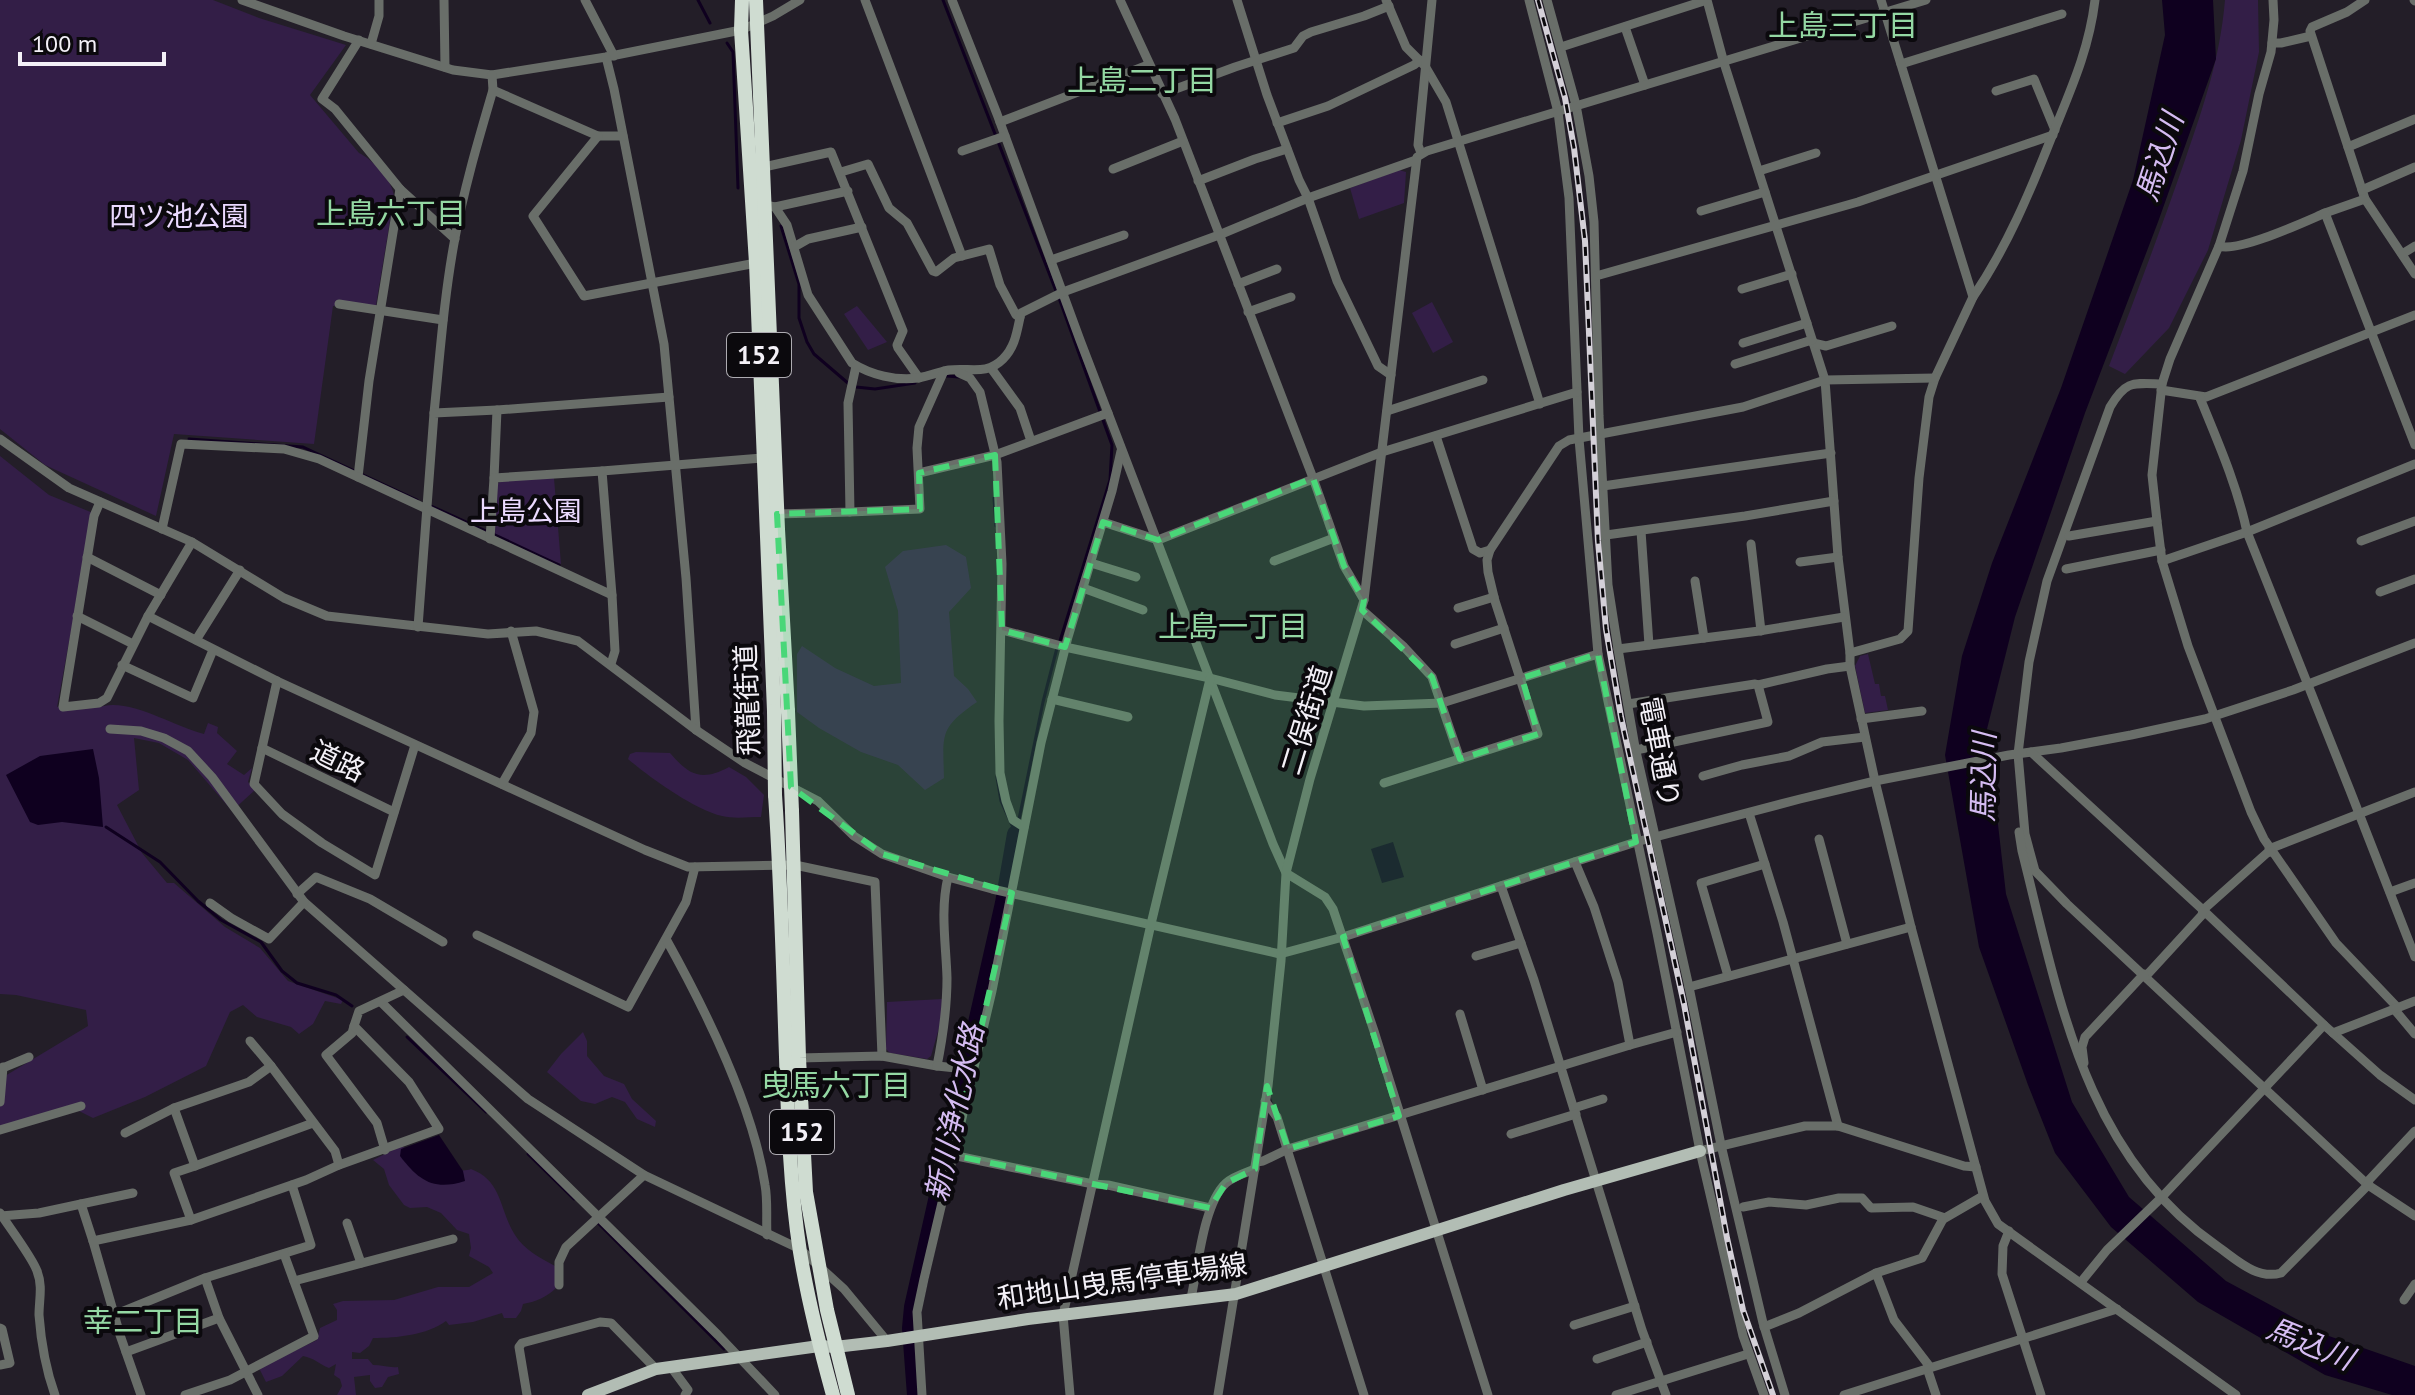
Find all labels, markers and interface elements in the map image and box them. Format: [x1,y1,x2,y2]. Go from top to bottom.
district label: 上島三丁目 [1768,5,1918,44]
scale bar [20,16,164,66]
text: 100 m [32,28,97,59]
district label: 上島二丁目 [1067,60,1217,99]
water label: 馬込川 [2126,105,2192,205]
district label: 上島六丁目 [316,193,466,232]
park label: 四ツ池公園 [109,197,249,234]
road number: 152 [727,333,791,377]
park label: 上島公園 [470,492,582,529]
district label: 上島一丁目 [1158,606,1308,645]
street label: 飛龍街道 [726,643,767,757]
street label: 二俣街道 [1271,661,1340,779]
street label: 電車通り [1632,693,1689,810]
water label: 馬込川 [1962,729,2003,822]
street label: 道路 [305,732,372,789]
water label: 新川浄化水路 [916,1018,992,1205]
district label: 曳馬六丁目 [761,1065,911,1104]
road number: 152 [770,1110,834,1154]
street label: 和地山曳馬停車場線 [995,1245,1249,1316]
district label: 幸二丁目 [83,1301,203,1340]
water label: 馬込川 [2262,1308,2362,1379]

